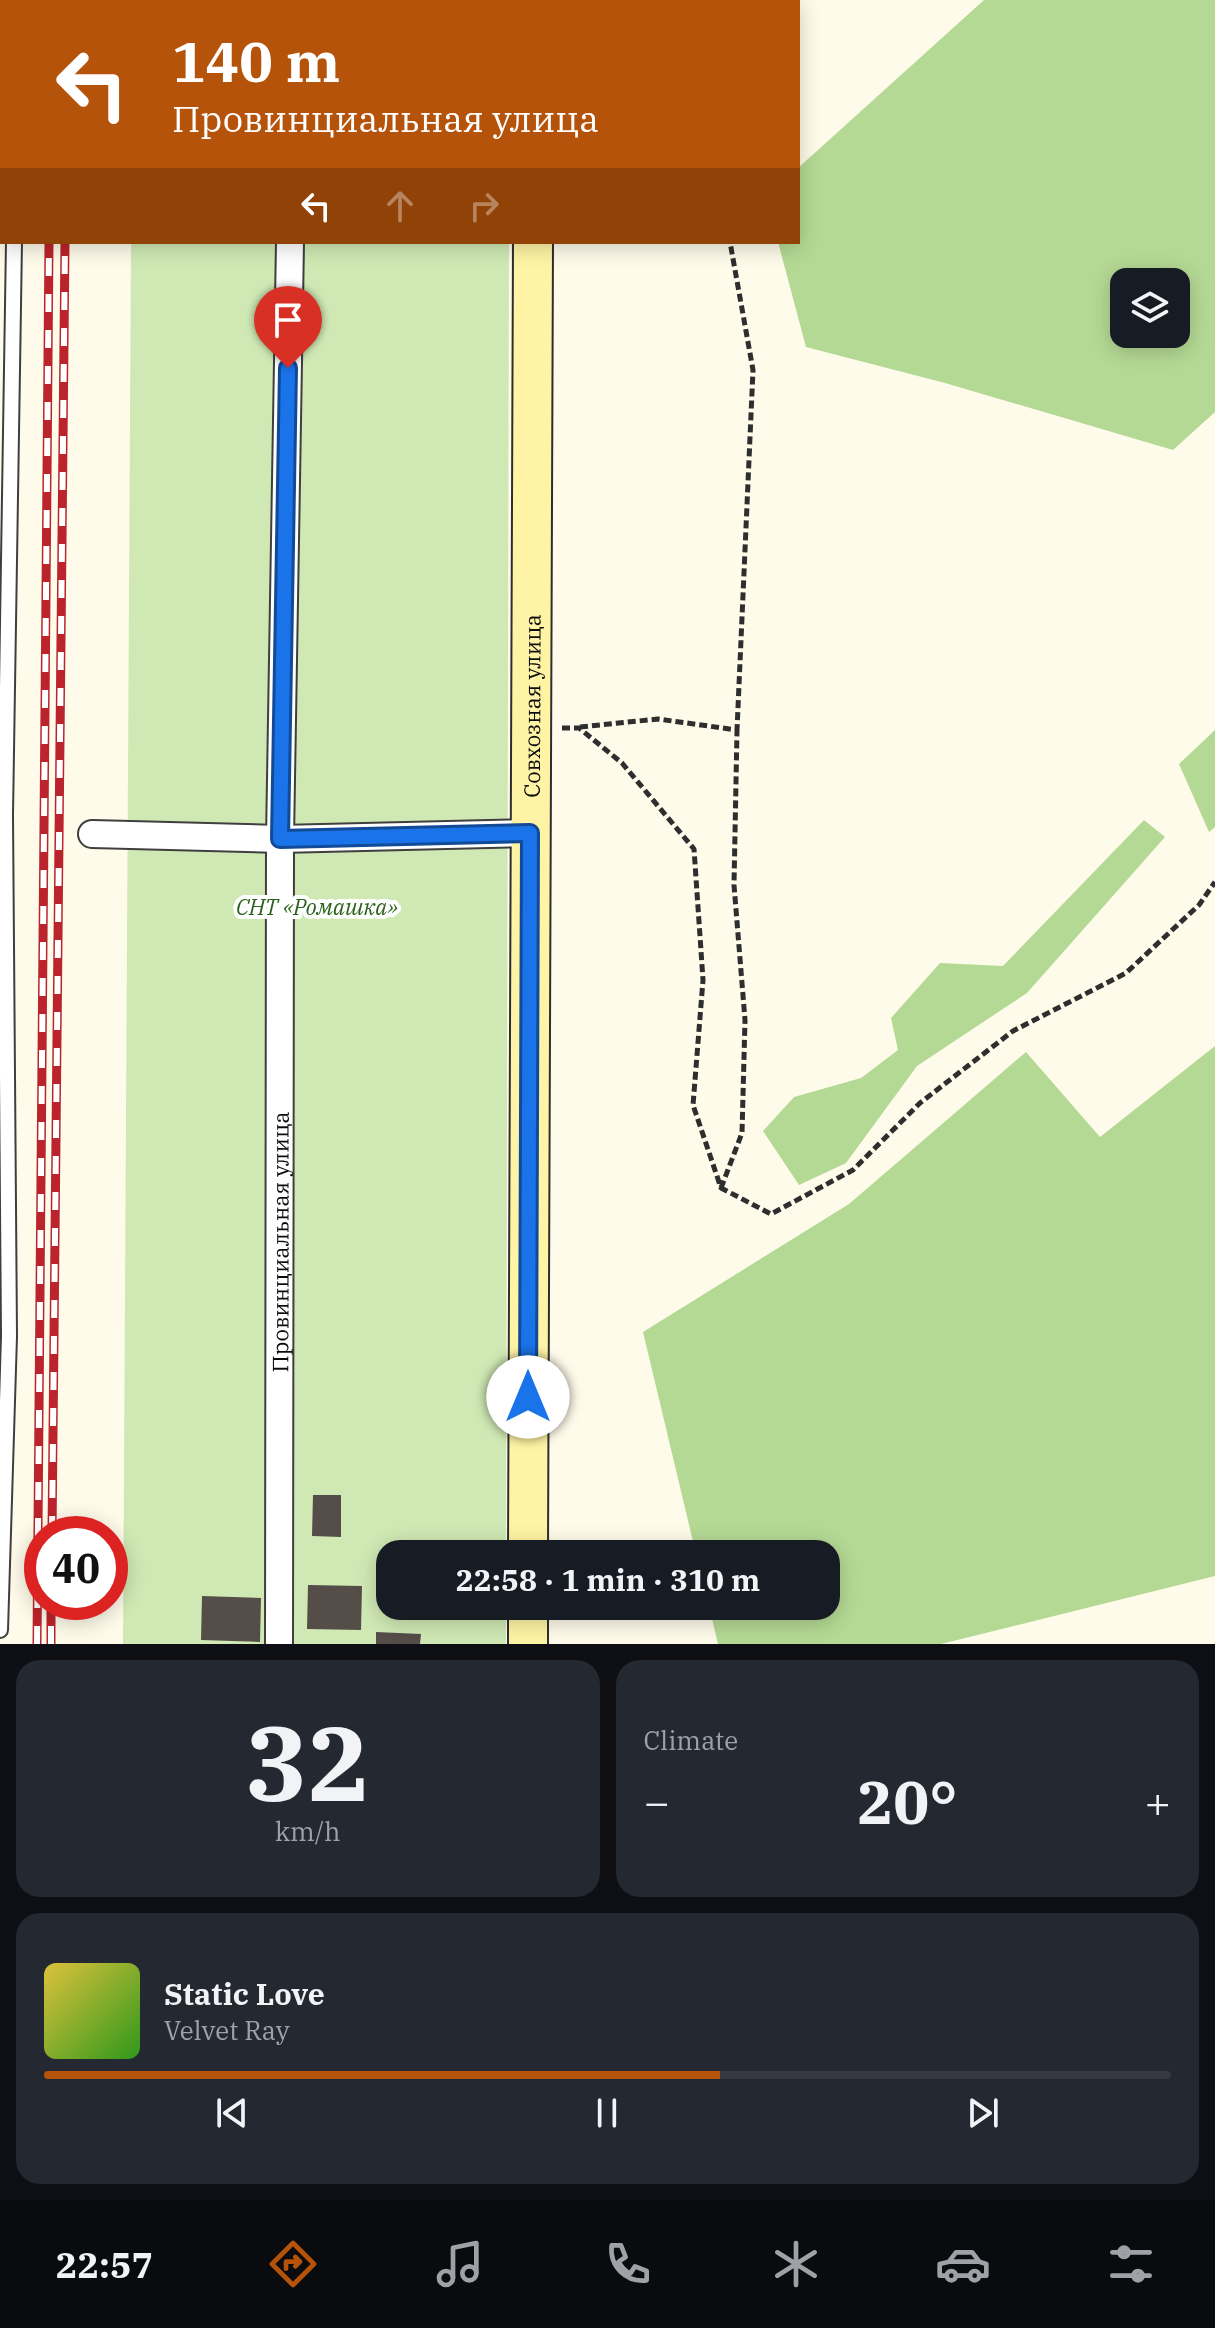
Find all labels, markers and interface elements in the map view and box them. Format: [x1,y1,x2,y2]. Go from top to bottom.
text: 140 m [172,25,340,97]
icon: left [40,32,144,136]
text: Провинциальная улица [172,95,599,142]
icon: left [294,184,338,228]
icon: ahead [378,184,422,228]
icon: right [462,184,506,228]
map controls [1110,268,1190,348]
button: layers [1110,268,1190,348]
pin [254,286,322,368]
icon: arrive [266,298,310,342]
street label: Совхозная улица [516,614,546,798]
park label: СНТ «Ромашка» [236,892,398,921]
street label: Провинциальная улица [265,1111,294,1373]
position arrow [486,1355,570,1439]
speed limit sign: 40 [24,1516,128,1620]
text: 22:58 · 1 min · 310 m [456,1560,760,1599]
text: 32 [245,1694,370,1830]
text: Climate [644,1723,738,1757]
text: 20° [857,1762,957,1841]
text: − [644,1773,670,1830]
text: + [1145,1773,1171,1830]
text: km/h [275,1814,341,1848]
text: Static Love [164,1974,325,2013]
text: Velvet Ray [164,2013,290,2047]
icon: previous [210,2091,254,2135]
icon: pause [585,2091,629,2135]
icon: next [961,2091,1005,2135]
icon: directions [265,2236,321,2292]
icon: music [432,2236,488,2292]
icon: phone [600,2236,656,2292]
icon: climate [768,2236,824,2292]
icon: car [935,2236,991,2292]
icon: filters [1103,2236,1159,2292]
text: 22:57 [56,2241,153,2288]

